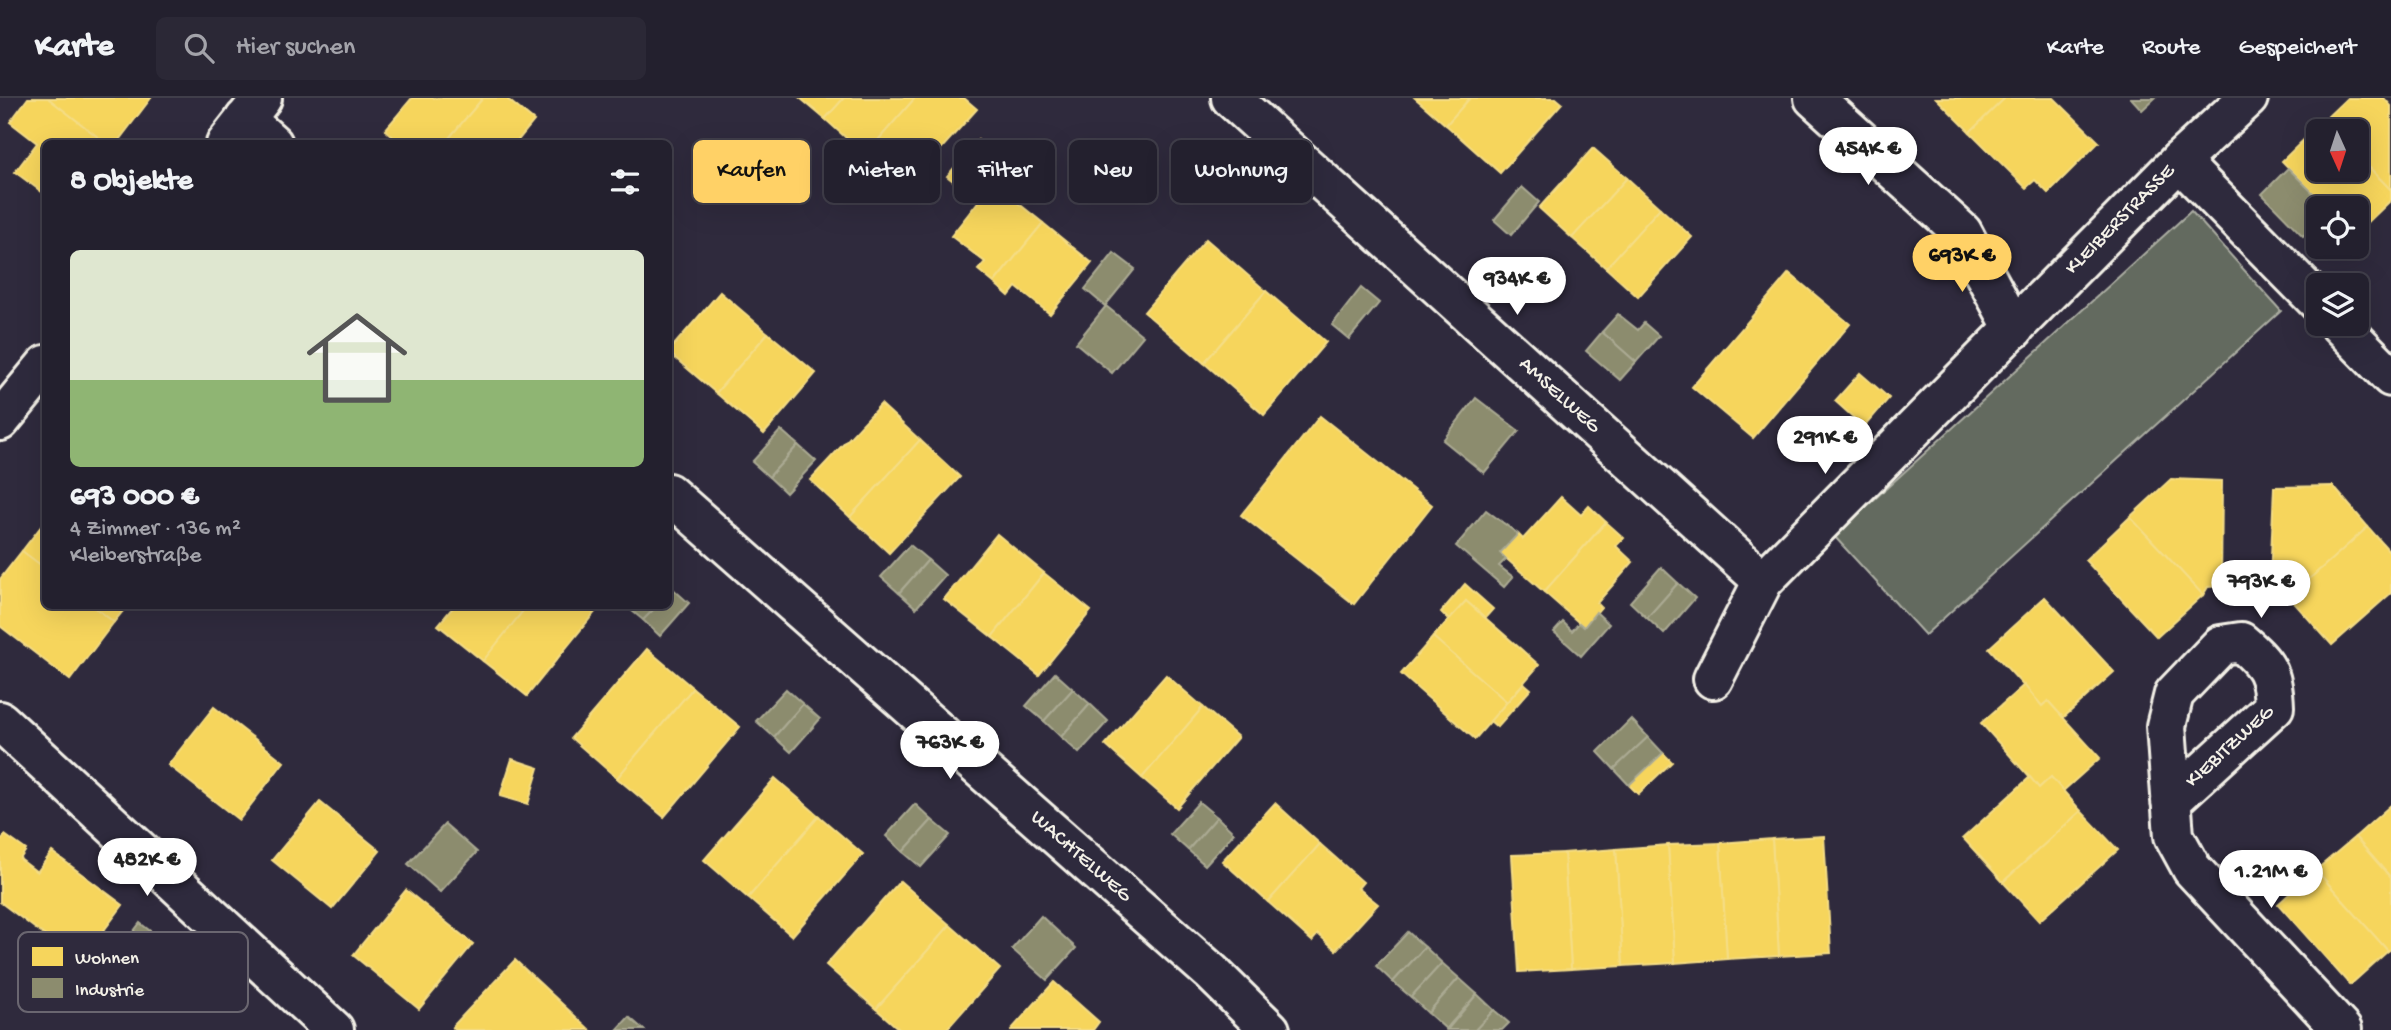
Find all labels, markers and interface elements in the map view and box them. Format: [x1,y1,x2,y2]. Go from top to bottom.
search box [156,17,646,80]
text: Karte [35,29,114,67]
icon: search [180,29,218,67]
text: Hier suchen [236,33,355,64]
text: Karte [2047,34,2104,63]
text: Route [2142,34,2201,63]
text: Gespeichert [2239,34,2356,63]
north arrow [2306,119,2370,182]
map controls [2306,119,2369,336]
pin: 454K € [1811,127,1925,187]
text: 454K € [1835,136,1901,163]
chip: Kaufen [693,140,810,203]
chip: Mieten [824,140,940,203]
chip: Filter [954,140,1055,203]
chip: Neu [1069,140,1157,203]
chip: Wohnung [1171,140,1312,203]
street label: KLEIBERSTRASSE [2060,159,2181,281]
icon: filters [606,163,644,201]
text: 8 Objekte [70,165,193,200]
button: locate [2306,196,2369,259]
pin: 693K € [1905,234,2019,294]
text: 693K € [1929,243,1995,270]
pin: 934K € [1460,258,1574,317]
text: 934K € [1484,266,1550,293]
button: layers [2306,273,2369,336]
icon: home [294,295,420,421]
street label: AMSELWEG [1513,352,1606,440]
pin: 291K € [1768,416,1882,476]
text: 291K € [1793,425,1857,452]
text: 693 000 € [70,481,199,516]
text: 4 Zimmer · 136 m² [70,516,241,543]
text: Kleiberstraße [70,543,201,570]
pin: 793K € [2204,560,2318,620]
text: 793K € [2227,569,2295,596]
street label: KIEBITZWEG [2181,700,2280,794]
pin: 763K € [893,722,1007,781]
text: 763K € [916,730,984,757]
street label: WACHTELWEG [1025,806,1137,909]
pin: 482K € [90,838,204,898]
text: 482K € [114,847,180,874]
pin: 1.21M € [2206,850,2336,910]
text: 1.21M € [2235,859,2307,886]
legend [18,932,248,1012]
text: Wohnen [75,948,139,971]
text: Industrie [75,980,144,1003]

